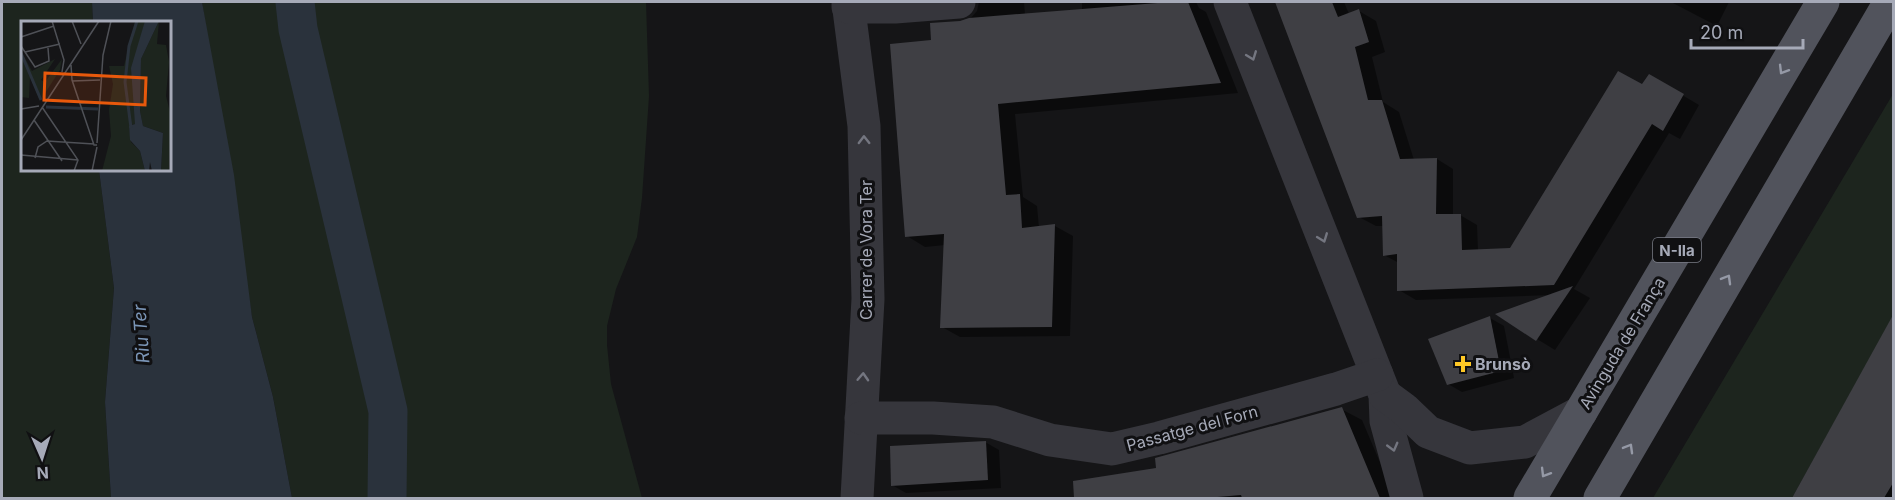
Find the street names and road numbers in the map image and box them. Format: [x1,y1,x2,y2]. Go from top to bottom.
street label: Carrer de Vora Ter [856,180,876,320]
road number: N-IIa [1653,238,1701,262]
street label: Avinguda de França [1575,273,1669,413]
street label: Passatge del Forn [1124,401,1260,455]

